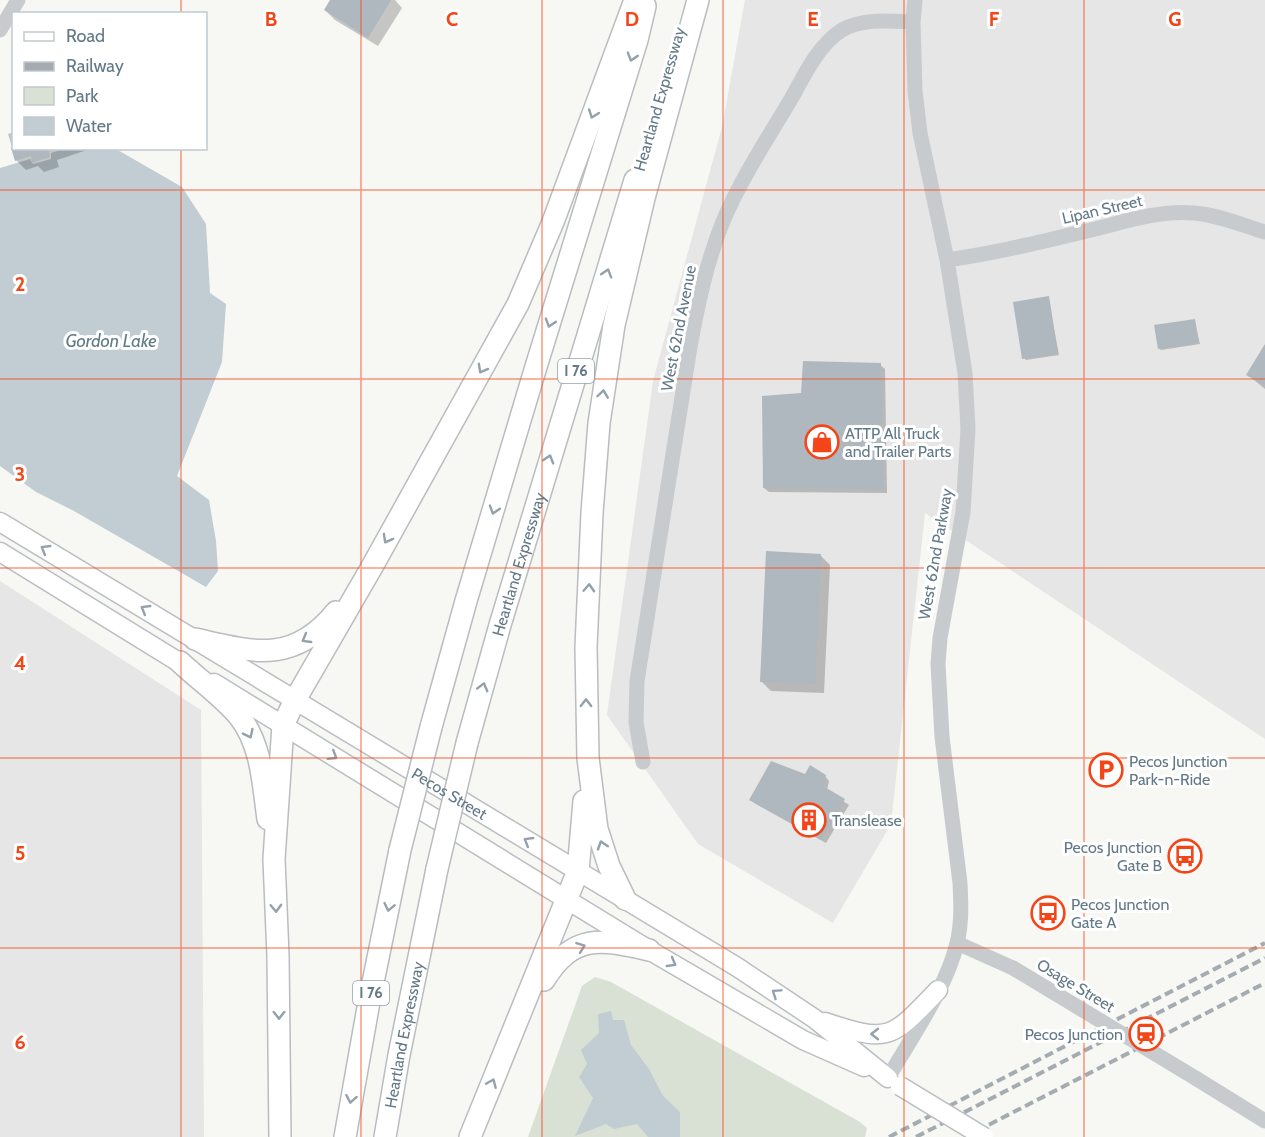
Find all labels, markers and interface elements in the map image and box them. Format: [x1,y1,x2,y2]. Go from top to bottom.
text: B [265,7,277,31]
text: C [446,7,458,31]
text: D [625,7,639,31]
text: E [807,7,819,31]
text: F [989,7,1000,31]
text: G [1168,7,1182,31]
legend [12,12,207,150]
text: Road [66,25,105,47]
street label: Heartland Expressway [630,25,689,173]
one-way arrow [627,51,639,62]
text: Railway [66,55,124,77]
text: Park [66,85,99,107]
one-way arrow [588,108,601,119]
text: Water [66,115,112,137]
street label: Lipan Street [1060,191,1145,228]
street label: West 62nd Avenue [657,263,700,393]
one-way arrow [600,268,612,279]
text: 2 [15,272,25,296]
one-way arrow [545,317,557,328]
water label: Gordon Lake [65,330,157,352]
road number: I 76 [558,359,594,383]
one-way arrow [477,363,489,374]
one-way arrow [597,389,609,399]
shop icon: ATTP All Truck and Trailer Parts [804,424,840,460]
place label: ATTP All Truck and Trailer Parts [845,424,952,461]
one-way arrow [542,454,554,465]
text: 3 [15,462,25,486]
street label: West 62nd Parkway [915,487,956,621]
street label: Heartland Expressway [488,490,550,638]
one-way arrow [489,504,501,515]
one-way arrow [383,533,394,543]
one-way arrow [41,545,51,556]
one-way arrow [582,584,595,593]
one-way arrow [141,605,151,616]
one-way arrow [302,631,313,643]
text: 4 [14,651,26,675]
one-way arrow [475,682,488,692]
one-way arrow [580,698,593,707]
one-way arrow [242,727,253,738]
one-way arrow [327,748,337,760]
parking icon: Pecos Junction Park-n-Ride [1088,752,1124,788]
place label: Pecos Junction Park-n-Ride [1129,752,1227,789]
street label: Pecos Street [408,764,491,824]
building icon: Translease [791,802,827,838]
place label: Translease [832,811,902,830]
one-way arrow [524,836,534,848]
place label: Pecos Junction Gate B [1064,838,1162,875]
bus stop icon: Pecos Junction Gate B [1167,838,1203,874]
one-way arrow [596,840,609,851]
text: 5 [15,841,25,865]
bus stop icon: Pecos Junction Gate A [1030,895,1066,931]
place label: Pecos Junction Gate A [1071,895,1169,932]
one-way arrow [383,902,396,912]
one-way arrow [270,903,283,912]
one-way arrow [575,941,586,954]
one-way arrow [666,955,676,967]
street label: Osage Street [1033,955,1119,1016]
street label: Heartland Expressway [381,960,428,1110]
road number: I 76 [353,981,389,1005]
one-way arrow [772,989,783,1000]
one-way arrow [273,1010,285,1019]
station icon: Pecos Junction [1128,1016,1164,1052]
place label: Pecos Junction [1025,1025,1123,1044]
one-way arrow [871,1028,880,1040]
text: 6 [14,1030,26,1054]
one-way arrow [485,1078,497,1089]
one-way arrow [345,1093,358,1103]

